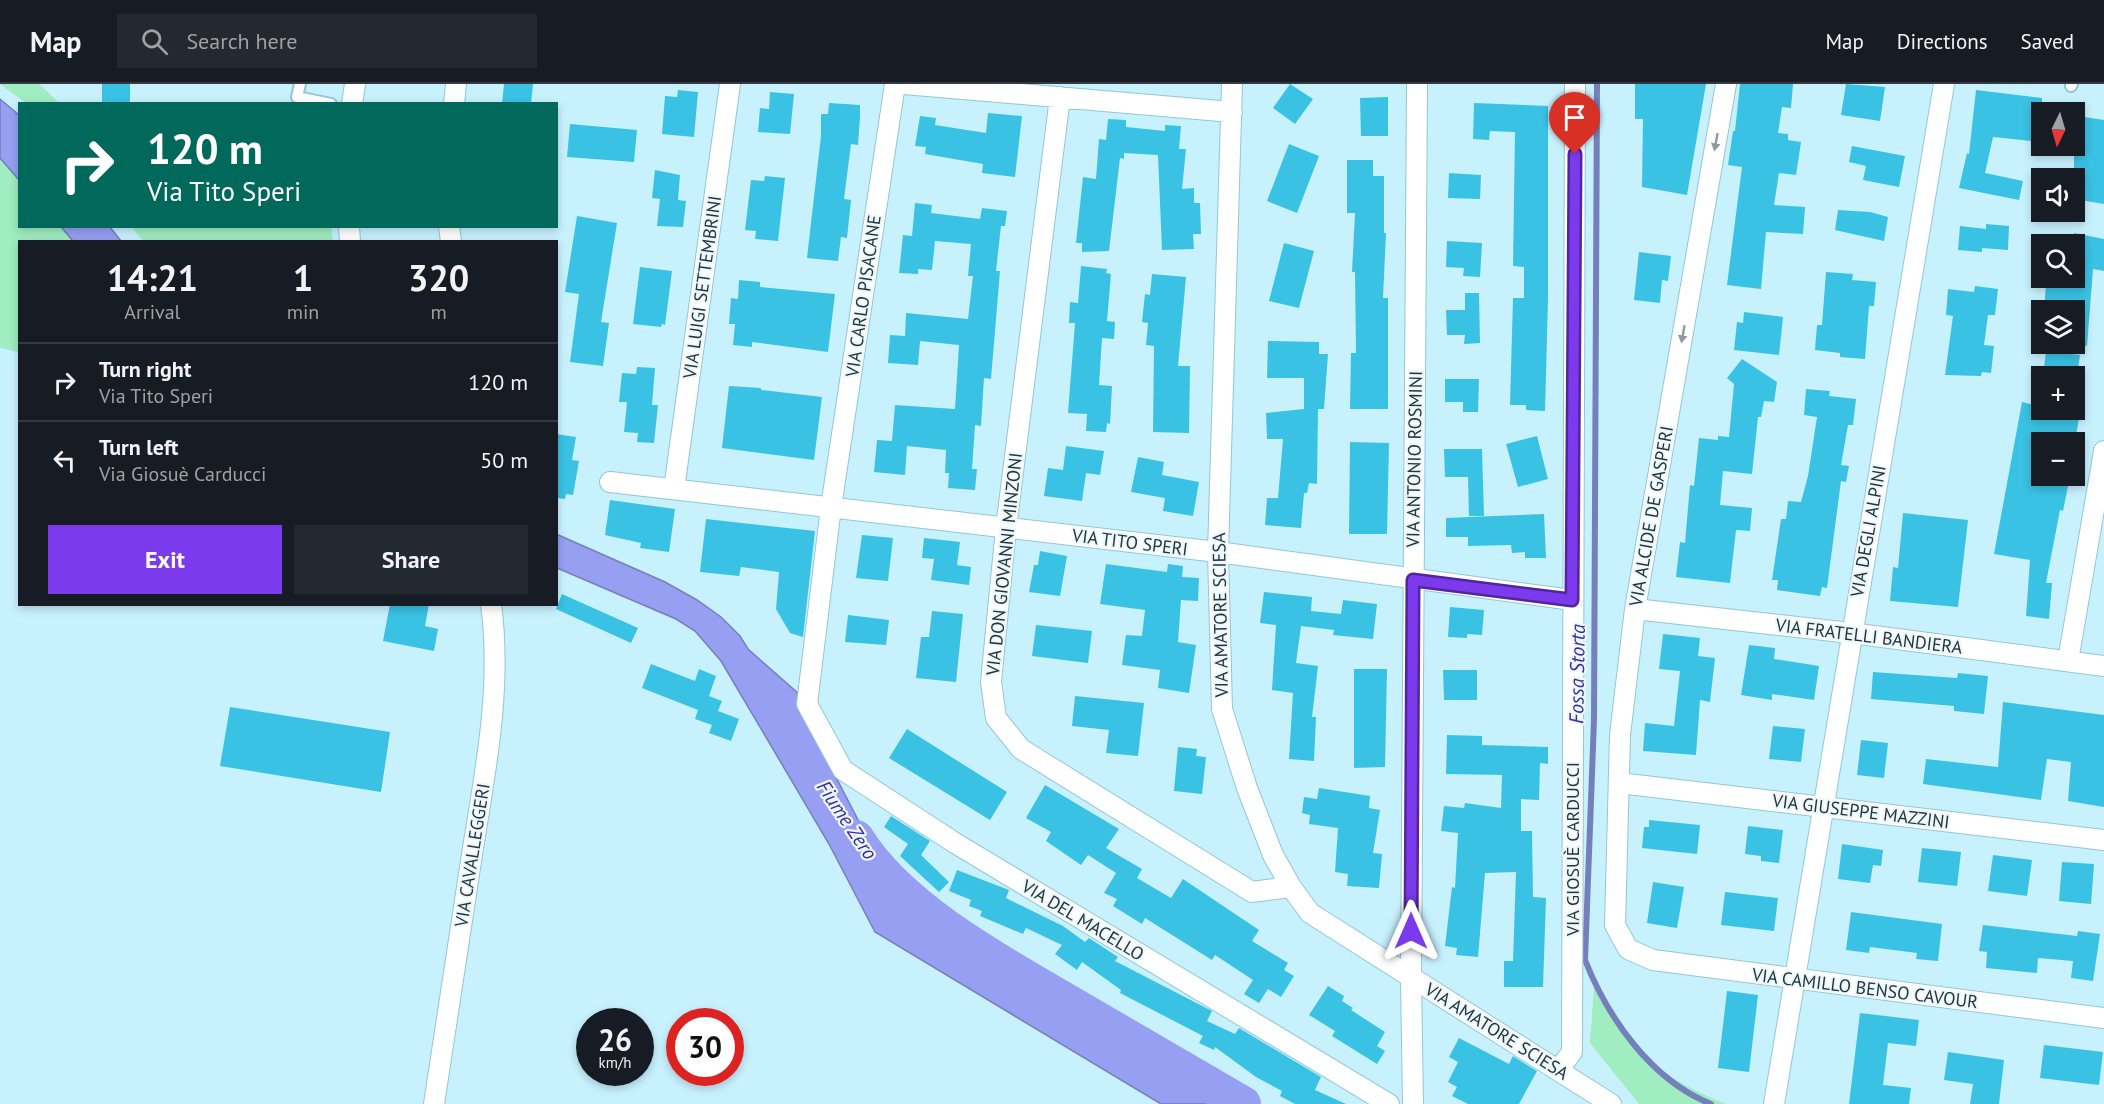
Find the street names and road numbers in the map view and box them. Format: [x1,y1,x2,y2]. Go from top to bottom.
street label: VIA LUIGI SETTEMBRINI [678,194,726,381]
street label: VIA CARLO PISACANE [840,214,886,379]
street label: VIA ANTONIO ROSMINI [1401,370,1427,549]
street label: VIA ALCIDE DE GASPERI [1624,424,1678,609]
street label: VIA DON GIOVANNI MINZONI [981,451,1027,678]
street label: VIA DEGLI ALPINI [1845,463,1891,600]
street label: VIA TITO SPERI [1070,523,1189,560]
street label: VIA AMATORE SCIESA [1207,532,1233,699]
street label: VIA FRATELLI BANDIERA [1773,613,1964,659]
street label: VIA GIOSUÈ CARDUCCI [1561,762,1584,937]
street label: VIA CAVALLEGGERI [449,781,495,930]
street label: VIA GIUSEPPE MAZZINI [1770,789,1951,833]
street label: VIA DEL MACELLO [1017,874,1148,966]
street label: VIA CAMILLO BENSO CAVOUR [1750,963,1980,1013]
street label: VIA AMATORE SCIESA [1420,977,1573,1085]

